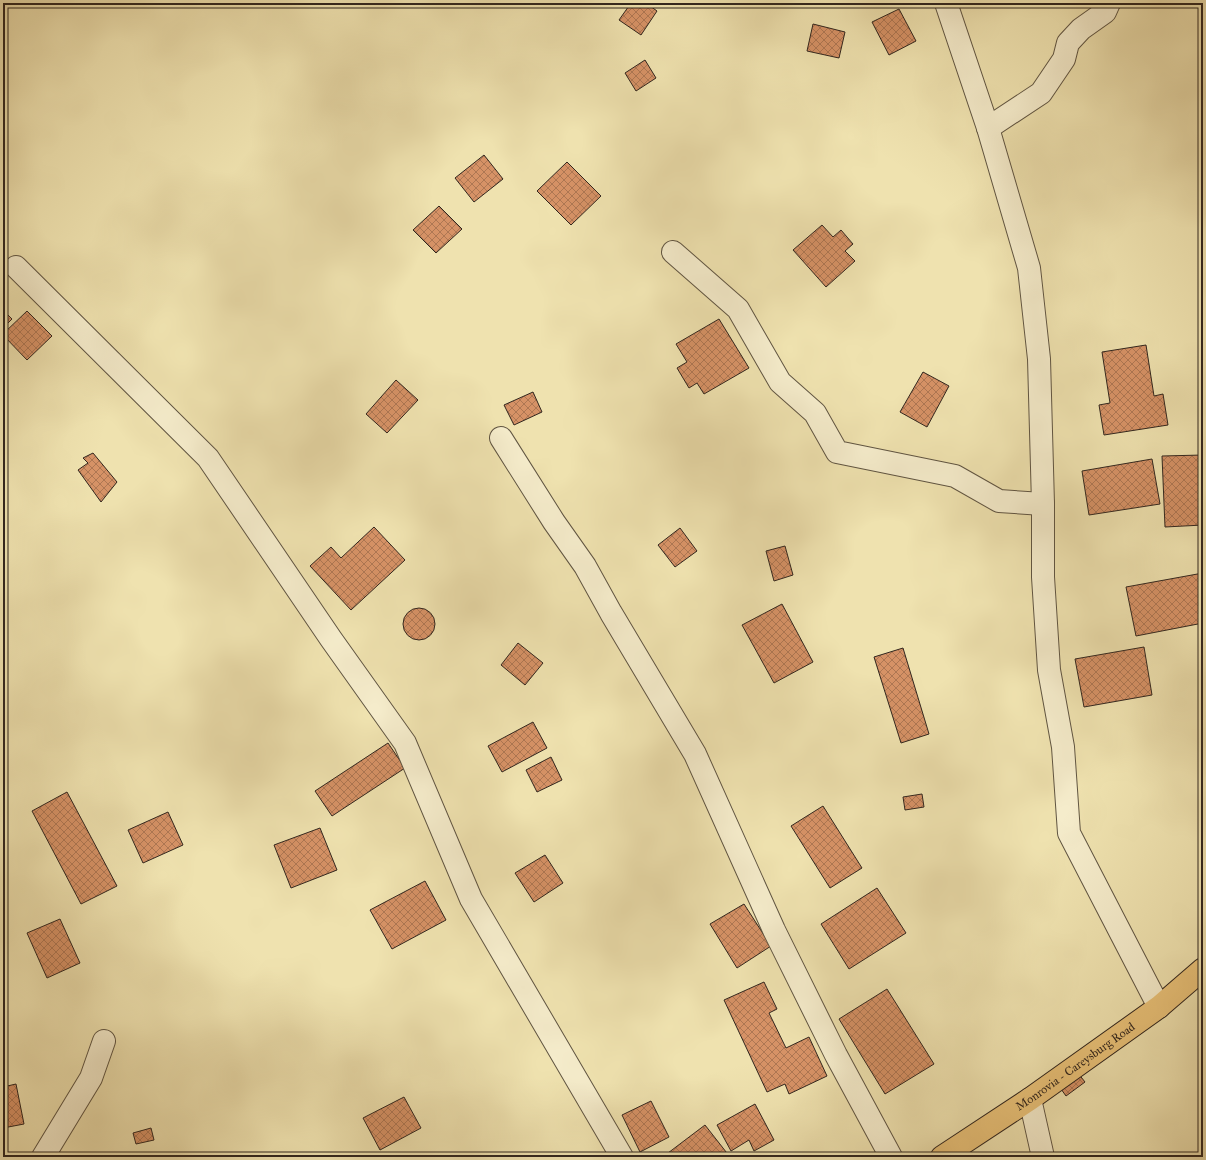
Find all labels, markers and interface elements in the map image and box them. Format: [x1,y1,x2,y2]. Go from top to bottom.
street label: Monrovia - Careysburg Road [1013,1020,1137,1114]

